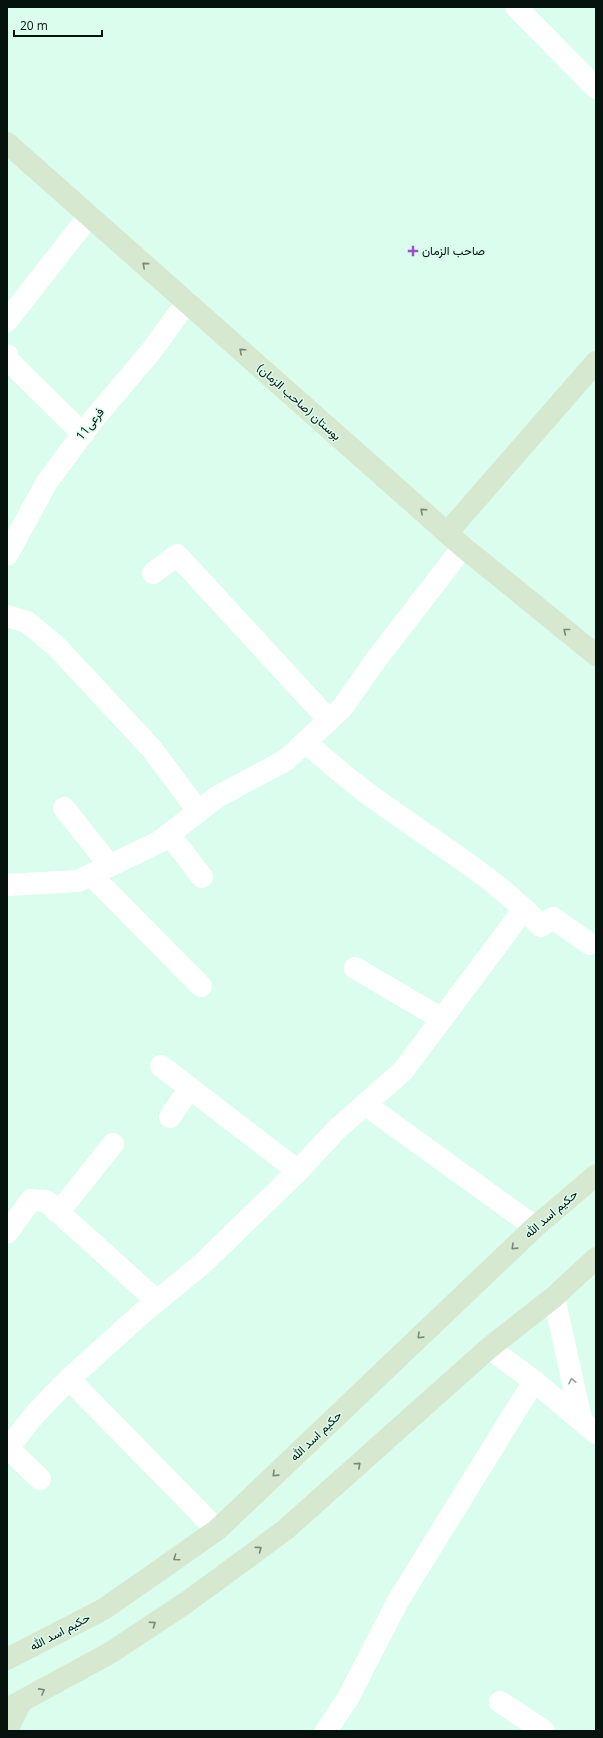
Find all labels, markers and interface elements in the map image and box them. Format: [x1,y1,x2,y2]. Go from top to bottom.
scale bar [14,12,102,38]
text: 20 m [20,17,48,34]
place label: صاحب الزمان [422,242,485,259]
marker: صاحب الزمان [407,245,419,257]
one-way arrow [142,262,149,269]
one-way arrow [239,348,247,356]
street label: بوستان (صاحب الزمان) [254,359,345,444]
street label: فرعی11 [72,404,108,443]
one-way arrow [420,509,428,516]
one-way arrow [563,628,570,635]
street label: حکیم اسد الله [520,1186,581,1242]
one-way arrow [511,1242,519,1250]
one-way arrow [417,1332,425,1339]
one-way arrow [569,1378,577,1384]
street label: حکیم اسد الله [286,1407,345,1465]
one-way arrow [353,1462,361,1469]
one-way arrow [272,1470,280,1477]
one-way arrow [254,1547,261,1554]
one-way arrow [174,1553,181,1560]
street label: حکیم اسد الله [27,1609,93,1655]
one-way arrow [149,1622,156,1629]
one-way arrow [38,1688,45,1696]

